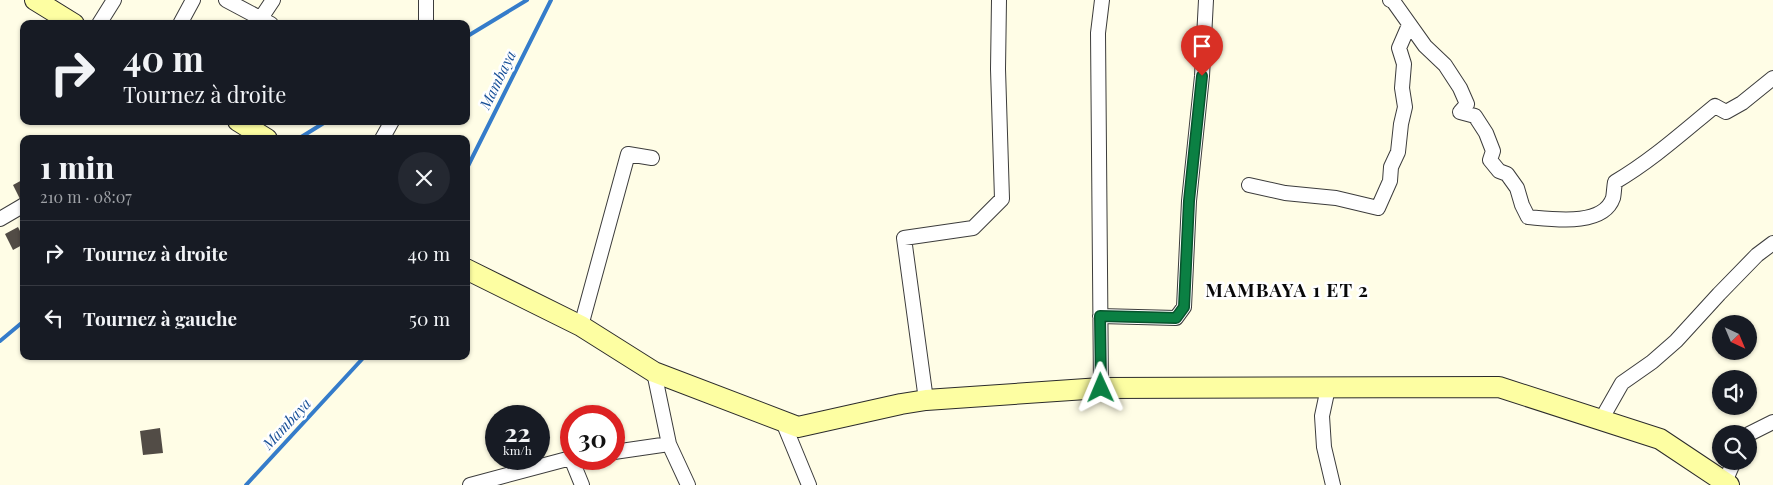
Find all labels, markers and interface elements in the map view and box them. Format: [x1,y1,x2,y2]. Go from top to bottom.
pin [1181,25,1223,76]
icon: arrive [1188,32,1216,60]
text: 40 m [123,34,204,81]
icon: right [40,40,105,105]
water label: Mambaya [474,47,520,113]
text: Tournez à droite [123,79,286,109]
text: 1 min [40,147,114,187]
button: close [398,152,450,204]
text: 210 m · 08:07 [40,186,132,207]
icon: right [40,239,68,267]
text: Tournez à droite [83,240,228,266]
text: 40 m [408,240,450,266]
district label: MAMBAYA 1 ET 2 [1205,276,1369,302]
icon: left [40,304,68,332]
text: Tournez à gauche [83,305,237,331]
text: 50 m [409,305,450,331]
north arrow [1712,315,1758,360]
map controls [1712,315,1757,470]
position arrow [1074,361,1126,413]
button: sound [1712,370,1757,415]
water label: Mambaya [257,393,315,454]
speed limit sign: 30 [560,405,625,470]
text: 22 [504,415,531,448]
button: search [1712,425,1757,470]
text: km/h [503,442,532,458]

